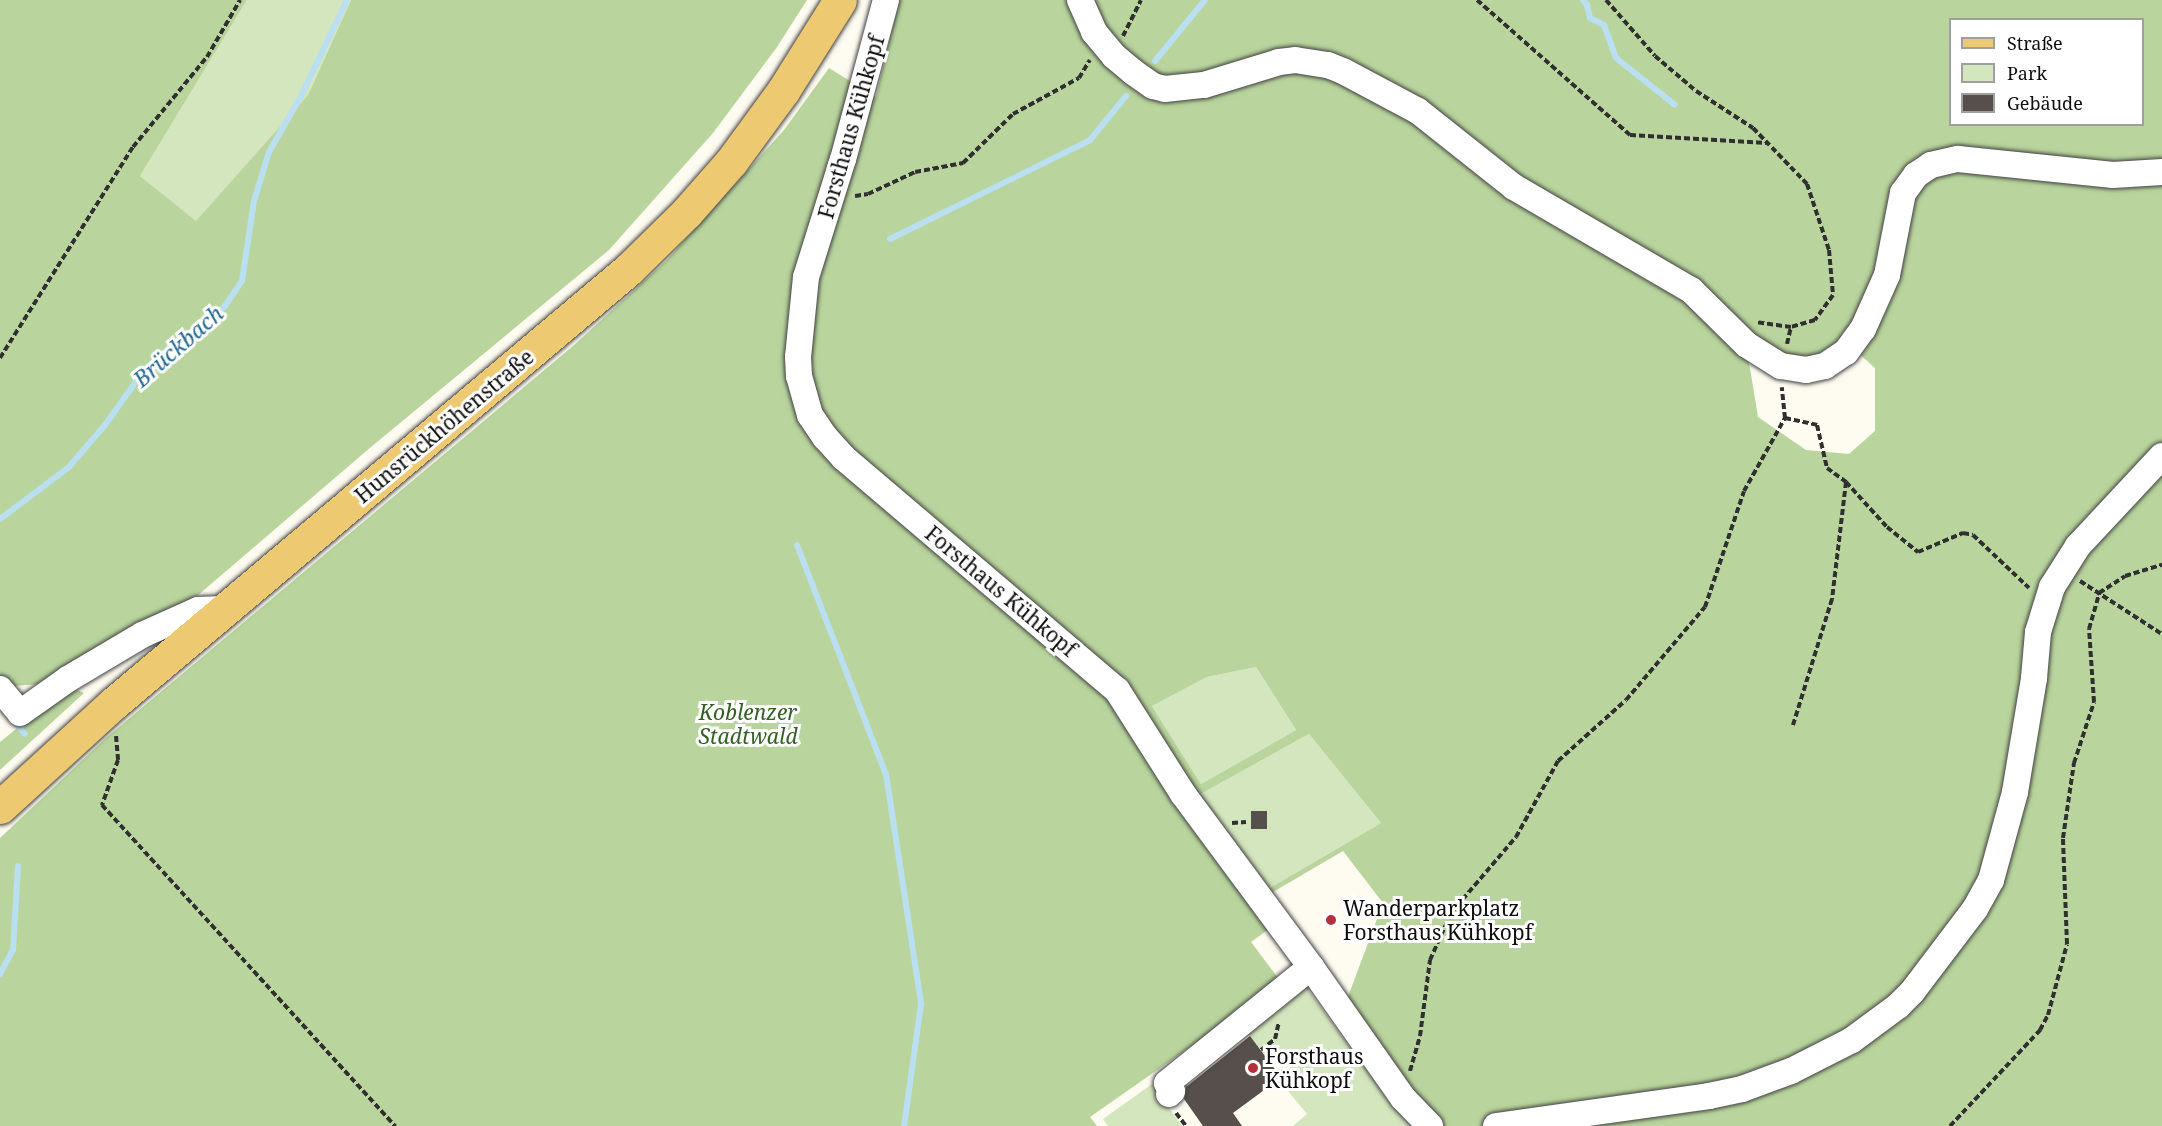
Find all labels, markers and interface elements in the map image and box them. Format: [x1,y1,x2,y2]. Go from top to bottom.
legend [1949,18,2144,126]
text: Straße [2007,31,2063,55]
street label: Forsthaus Kühkopf [813,32,889,222]
text: Park [2007,61,2047,85]
text: Gebäude [2007,91,2083,115]
water label: Brückbach [128,300,228,392]
street label: Hunsrückhöhenstraße [350,344,538,508]
street label: Forsthaus Kühkopf [920,520,1082,662]
park label: Koblenzer Stadtwald [698,699,798,749]
place label: Wanderparkplatz Forsthaus Kühkopf [1343,895,1532,945]
marker: Wanderparkplatz Forsthaus Kühkopf [1324,913,1338,927]
place label: Forsthaus Kühkopf [1265,1043,1363,1093]
marker: Forsthaus Kühkopf [1246,1061,1260,1075]

